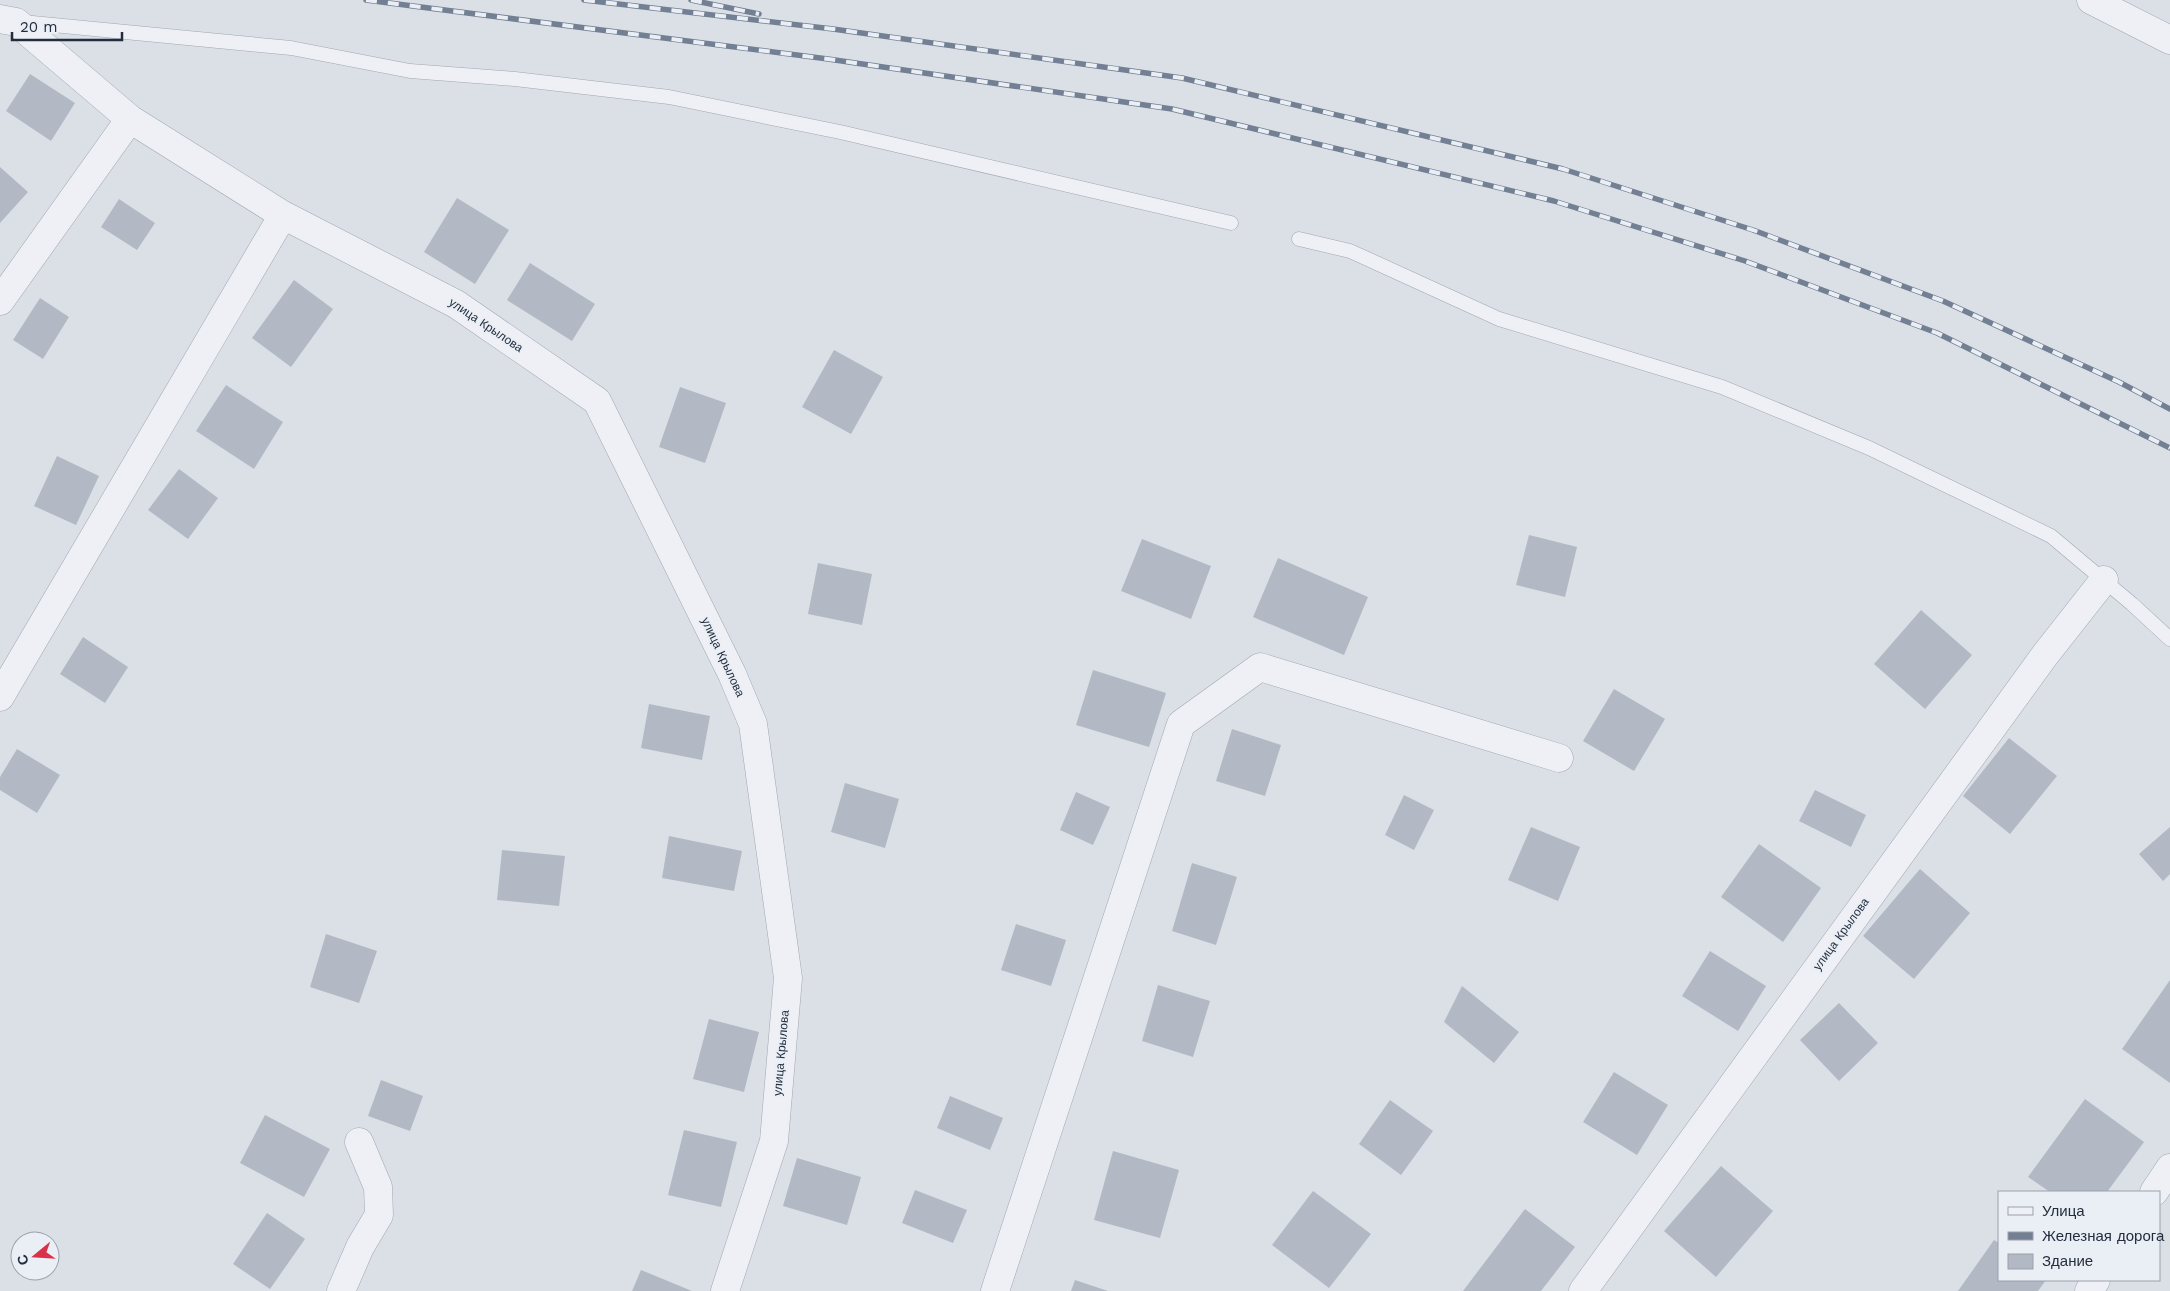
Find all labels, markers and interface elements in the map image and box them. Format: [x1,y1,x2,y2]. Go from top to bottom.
scale bar [12,10,122,42]
text: 20 m [20,18,58,36]
street label: улица Крылова [446,295,526,355]
street label: улица Крылова [698,615,748,699]
street label: улица Крылова [1810,895,1872,973]
street label: улица Крылова [770,1009,792,1097]
legend [1998,1191,2160,1281]
text: Улица [2042,1202,2085,1220]
text: Железная дорога [2042,1227,2165,1245]
north arrow [10,1231,60,1281]
text: Здание [2042,1252,2093,1270]
text: С [13,1253,32,1267]

